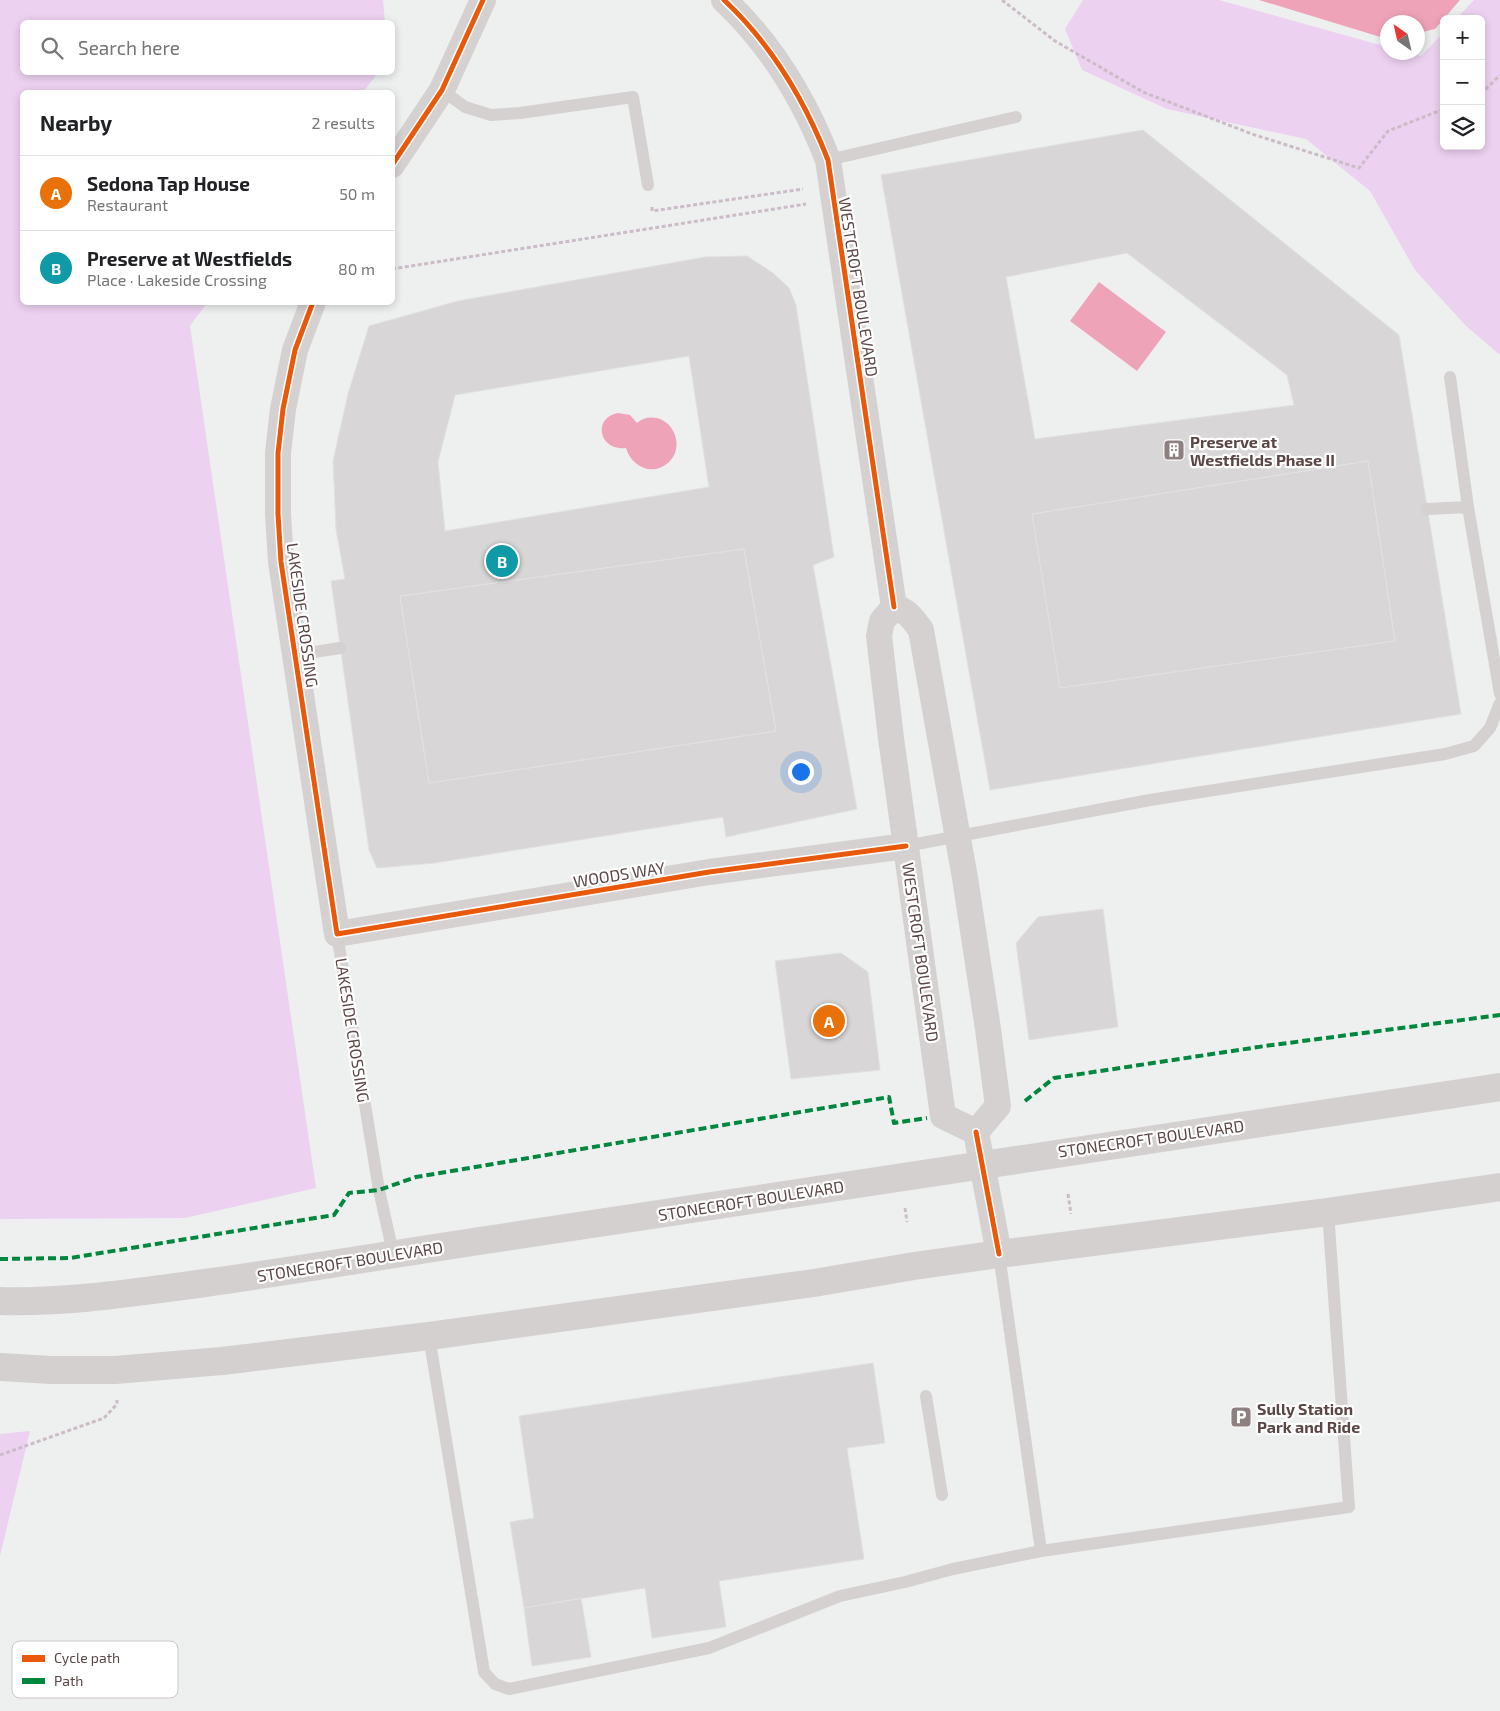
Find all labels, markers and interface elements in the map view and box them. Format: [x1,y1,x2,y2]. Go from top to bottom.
north arrow [1380,15,1425,60]
map controls [1440,15,1485,150]
button: + [1440,15,1485,60]
search box [20,20,395,75]
icon: search [38,34,66,62]
text: Search here [78,36,180,59]
button: − [1440,60,1485,105]
button: layers [1440,105,1485,150]
text: Nearby [40,110,112,135]
text: 2 results [312,113,375,132]
text: Sedona Tap House [87,172,250,195]
text: A [51,184,61,203]
text: 50 m [339,184,375,203]
text: Restaurant [87,195,168,214]
street label: WESTCROFT BOULEVARD [835,196,883,378]
text: Preserve at Westfields [87,247,292,270]
text: B [51,259,61,278]
text: 80 m [338,259,375,278]
text: Place · Lakeside Crossing [87,270,267,289]
place label: Preserve at Westfields Phase II [1190,432,1335,469]
building icon: Preserve at Westfields Phase II [1162,438,1186,462]
street label: LAKESIDE CROSSING [283,541,323,689]
pin: B [486,542,518,580]
your location [788,759,814,785]
street label: WOODS WAY [572,857,666,891]
street label: WESTCROFT BOULEVARD [899,861,943,1043]
street label: LAKESIDE CROSSING [332,956,374,1104]
pin: A [813,1002,845,1040]
street label: STONECROFT BOULEVARD [1057,1116,1245,1160]
street label: STONECROFT BOULEVARD [657,1176,845,1224]
street label: STONECROFT BOULEVARD [256,1237,444,1285]
place label: Sully Station Park and Ride [1257,1399,1360,1436]
parking icon: Sully Station Park and Ride [1229,1405,1253,1429]
legend [12,1641,178,1698]
text: Cycle path [54,1649,120,1666]
text: Path [54,1672,83,1689]

